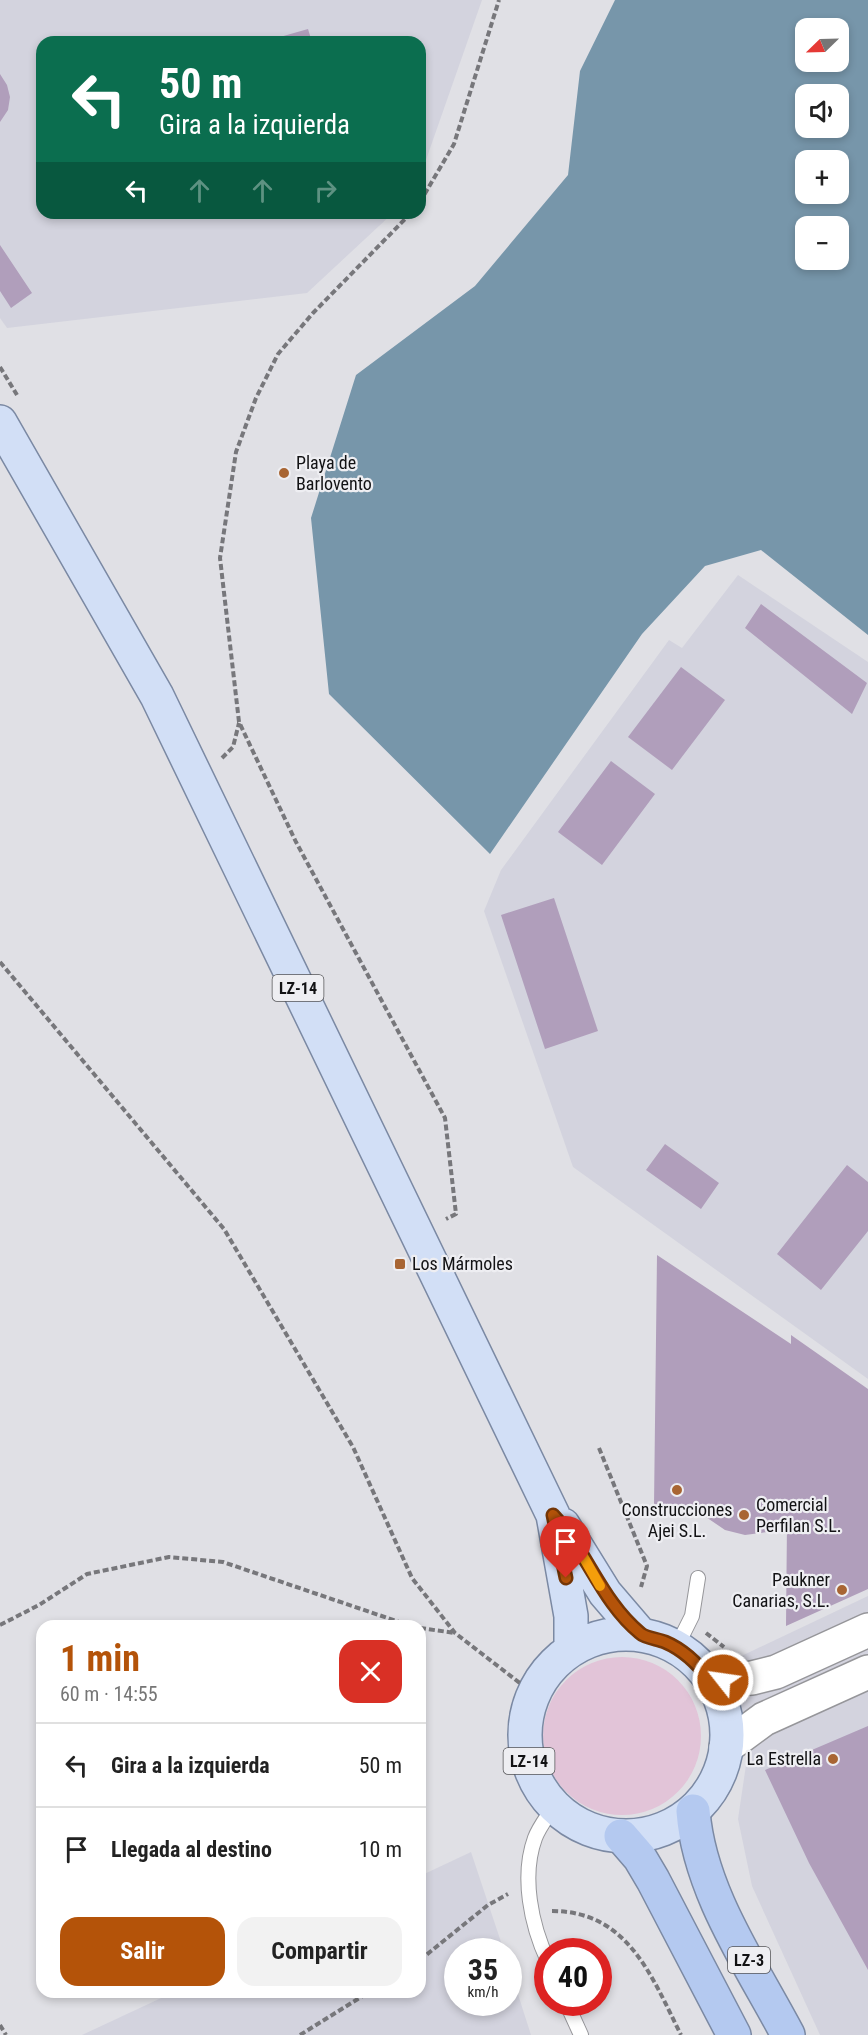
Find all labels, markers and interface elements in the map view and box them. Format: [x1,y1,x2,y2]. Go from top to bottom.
north arrow [795,18,849,72]
map controls [795,18,849,270]
text: 50 m [159,59,242,108]
icon: left [60,60,138,138]
button: sound [795,84,849,138]
text: Gira a la izquierda [159,109,350,141]
button: + [795,150,849,204]
icon: left [120,174,153,207]
icon: ahead [183,174,216,207]
icon: ahead [246,174,279,207]
icon: right [309,174,342,207]
button: − [795,216,849,270]
place label: Playa de Barlovento [296,452,372,494]
marker: Playa de Barlovento [277,466,291,480]
road number: LZ-14 [272,975,324,1001]
place label: Los Mármoles [412,1253,513,1274]
marker: Los Mármoles [393,1257,407,1271]
marker: Construcciones Ajei S.L. [670,1483,684,1497]
place label: Comercial Perfilan S.L. [756,1494,842,1536]
place label: Construcciones Ajei S.L. [622,1499,732,1541]
marker: Comercial Perfilan S.L. [737,1508,751,1522]
pin [540,1516,591,1578]
icon: arrive [549,1525,582,1558]
place label: Paukner Canarias, S.L. [732,1569,831,1611]
marker: Paukner Canarias, S.L. [835,1583,849,1597]
text: 1 min [60,1638,140,1680]
button: close [339,1640,402,1703]
position arrow [691,1648,755,1712]
text: 60 m · 14:55 [60,1682,158,1706]
road number: LZ-14 [504,1748,554,1774]
place label: La Estrella [747,1748,821,1769]
icon: left [60,1749,93,1782]
marker: La Estrella [826,1752,840,1766]
text: Gira a la izquierda [111,1753,270,1778]
text: 50 m [359,1753,402,1778]
icon: arrive [60,1833,93,1866]
text: Llegada al destino [111,1837,272,1862]
text: 10 m [359,1837,402,1862]
button: Salir [60,1917,225,1986]
button: Compartir [237,1917,402,1986]
speed limit sign: 40 [534,1938,612,2016]
road number: LZ-3 [728,1947,770,1973]
text: 35 [468,1952,498,1987]
text: km/h [468,1983,498,2001]

